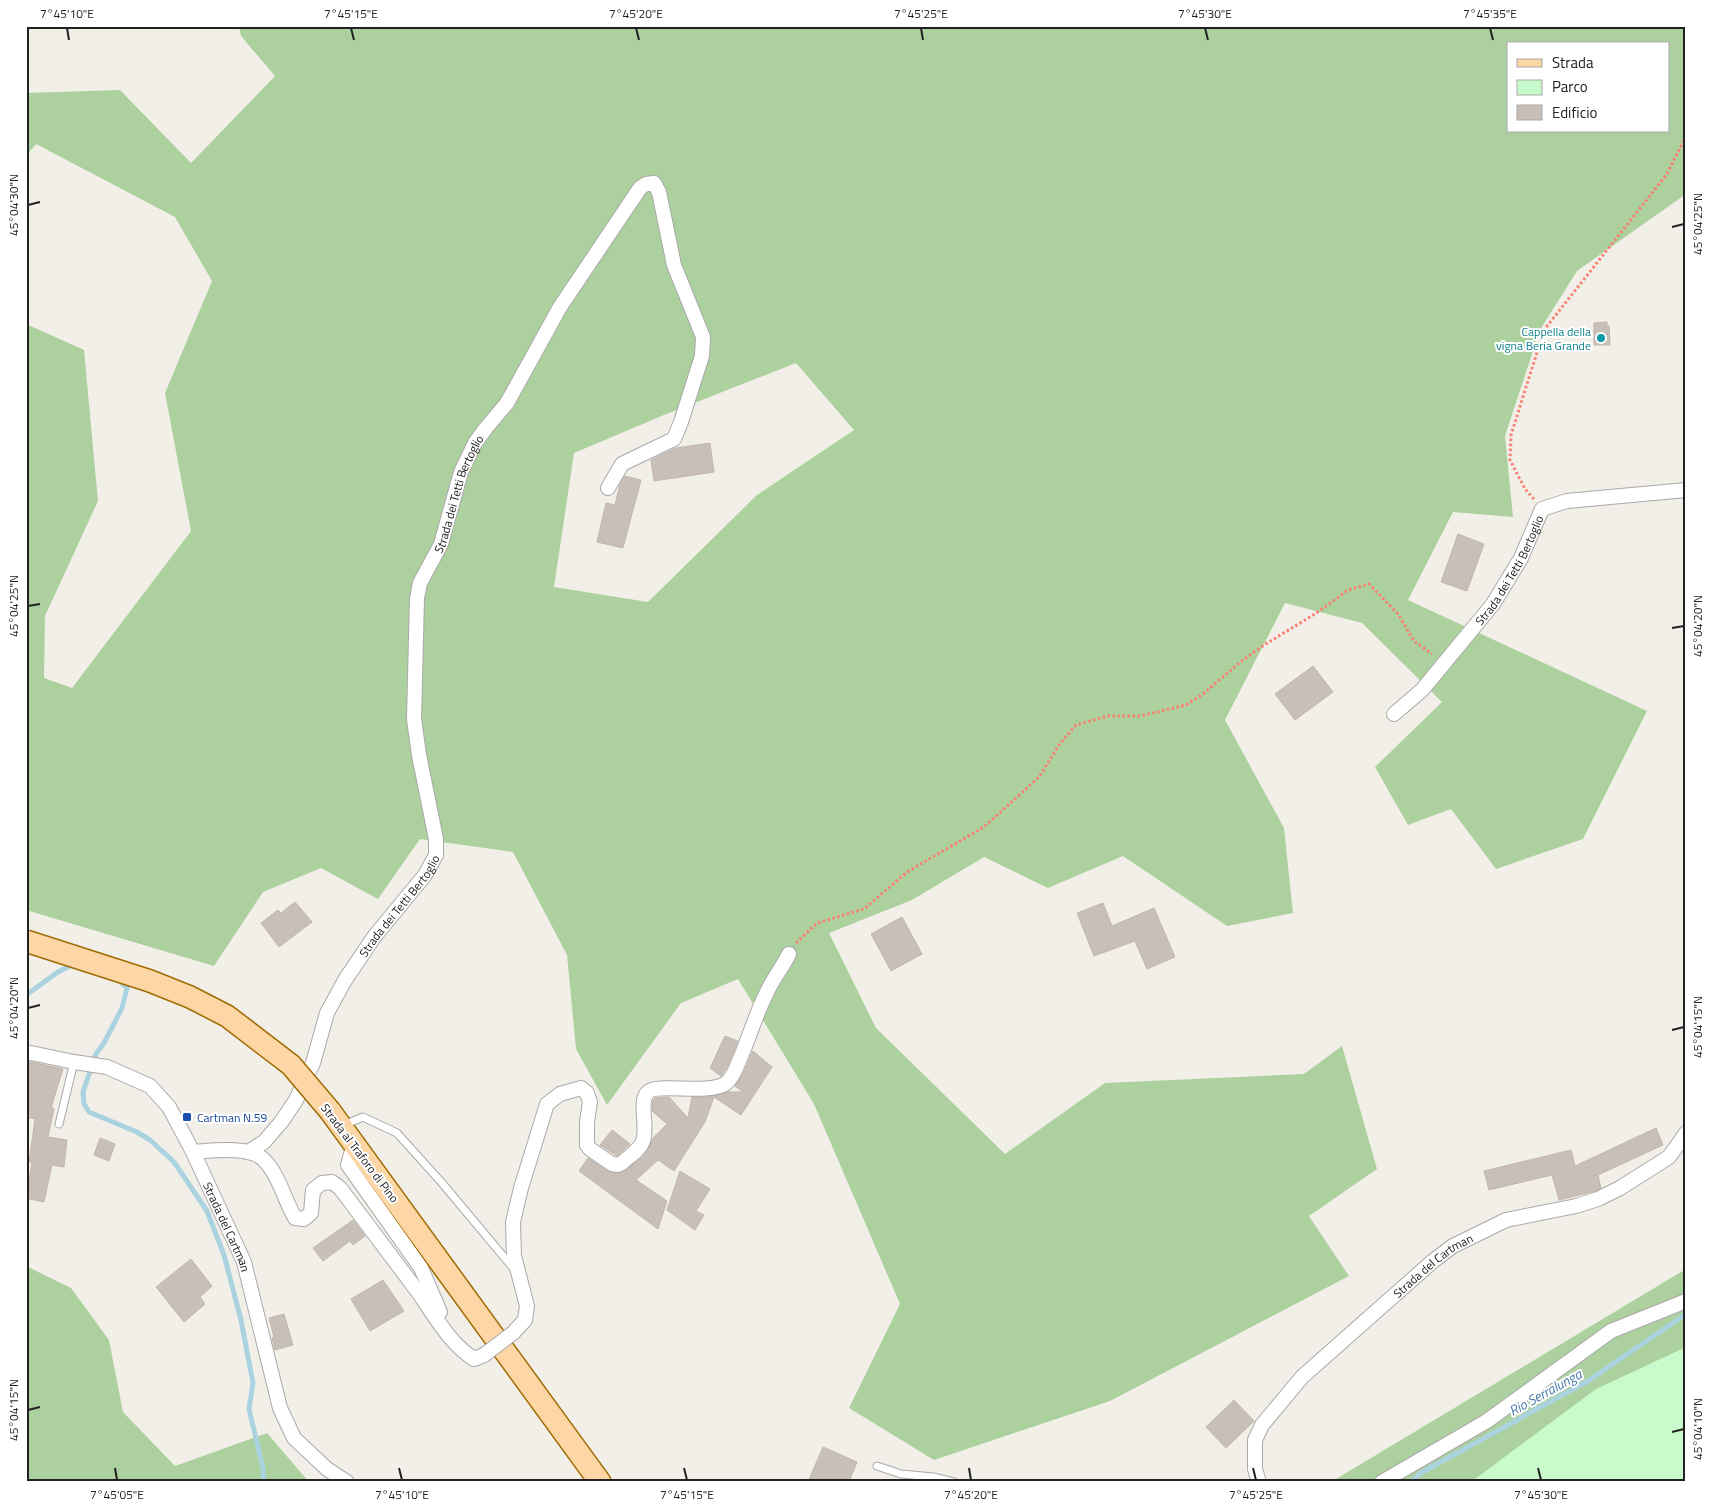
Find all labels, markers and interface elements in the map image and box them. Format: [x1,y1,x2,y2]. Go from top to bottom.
text: 7°45'10"E [40,4,94,23]
text: 7°45'15"E [324,4,378,23]
text: 7°45'20"E [609,4,663,23]
text: 7°45'25"E [894,4,948,23]
text: 7°45'30"E [1178,4,1232,23]
text: 7°45'35"E [1463,4,1517,23]
legend [1507,42,1670,132]
text: Strada [1552,51,1594,74]
text: Parco [1552,75,1588,98]
text: Edificio [1552,101,1597,124]
text: 45°04'30"N [4,174,23,236]
text: 45°04'25"N [1688,193,1707,255]
place label: Cappella della vigna Beria Grande [1496,322,1591,355]
marker: Cappella della vigna Beria Grande [1595,332,1607,344]
street label: Strada dei Tetti Bertoglio [428,430,488,556]
street label: Strada dei Tetti Bertoglio [1470,512,1548,629]
text: 45°04'25"N [4,575,23,637]
text: 45°04'20"N [1688,595,1707,657]
street label: Strada dei Tetti Bertoglio [354,851,444,961]
text: 45°04'20"N [4,977,23,1039]
text: 45°04'15"N [1688,996,1707,1058]
street label: Strada al Traforo di Pino [316,1099,404,1207]
place label: Cartman N.59 [197,1108,267,1127]
marker: Cartman N.59 [181,1111,193,1123]
street label: Strada del Cartman [199,1179,256,1274]
street label: Strada del Cartman [1388,1228,1476,1302]
water label: Rio Serralunga [1505,1363,1586,1421]
text: 45°04'15"N [4,1379,23,1441]
text: 45°04'10"N [1688,1398,1707,1460]
text: 7°45'05"E [90,1485,144,1504]
text: 7°45'10"E [375,1485,429,1504]
text: 7°45'15"E [660,1485,714,1504]
text: 7°45'20"E [944,1485,998,1504]
text: 7°45'25"E [1229,1485,1283,1504]
text: 7°45'30"E [1514,1485,1568,1504]

